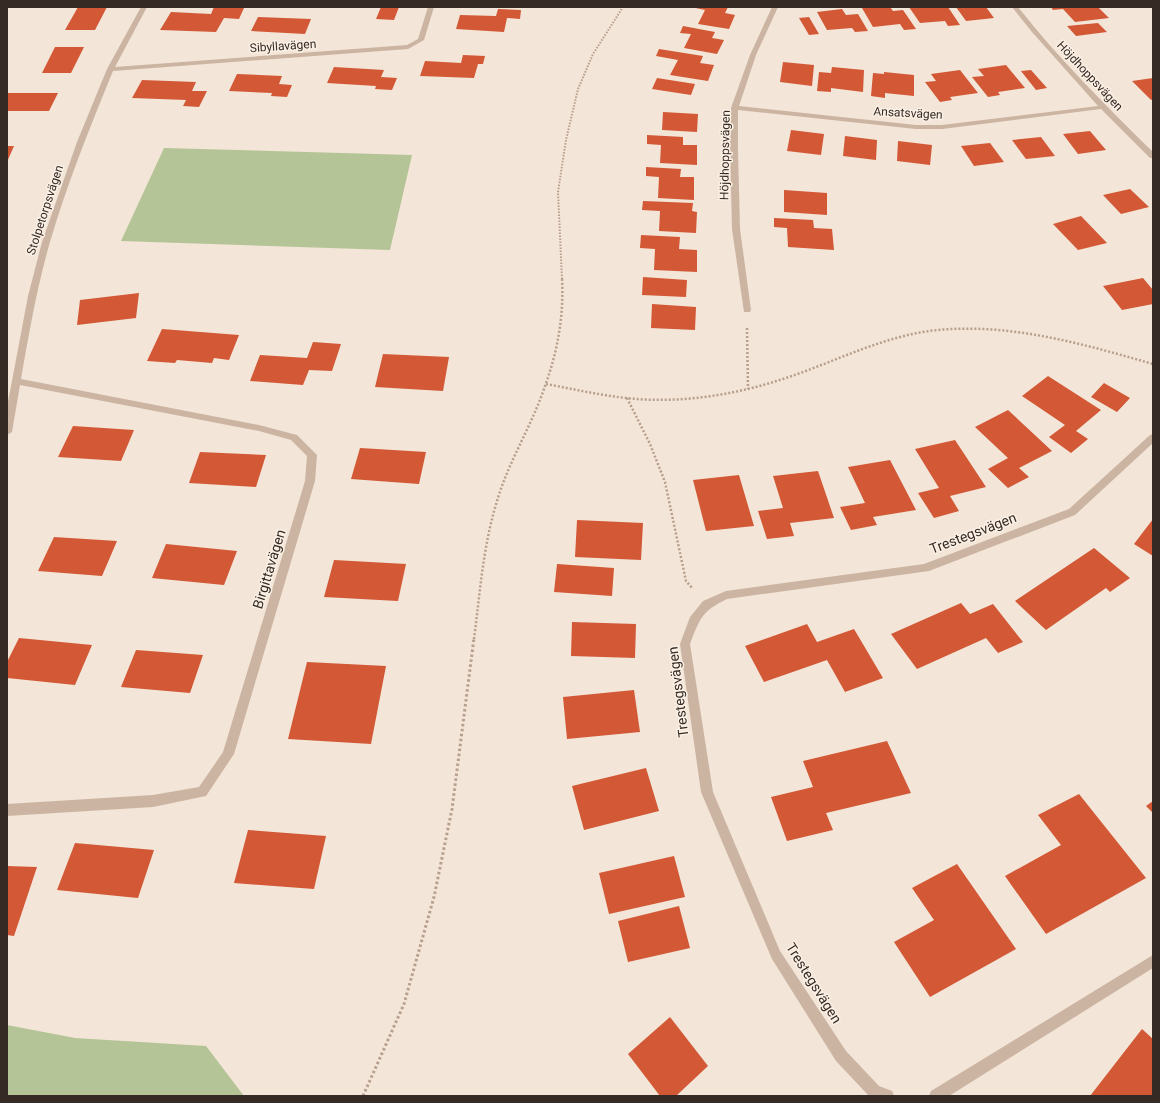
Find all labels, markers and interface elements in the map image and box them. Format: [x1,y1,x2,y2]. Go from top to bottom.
street label: Sibyllavägen [249,37,317,55]
street label: Höjdhoppsvägen [1054,38,1126,114]
street label: Ansatsvägen [873,104,943,122]
street label: Höjdhoppsvägen [717,110,733,200]
street label: Stolpetorpsvägen [24,163,66,257]
street label: Trestegsvägen [927,509,1019,557]
street label: Birgittavägen [249,527,289,611]
street label: Trestegsvägen [664,646,692,738]
street label: Trestegsvägen [783,940,845,1026]

